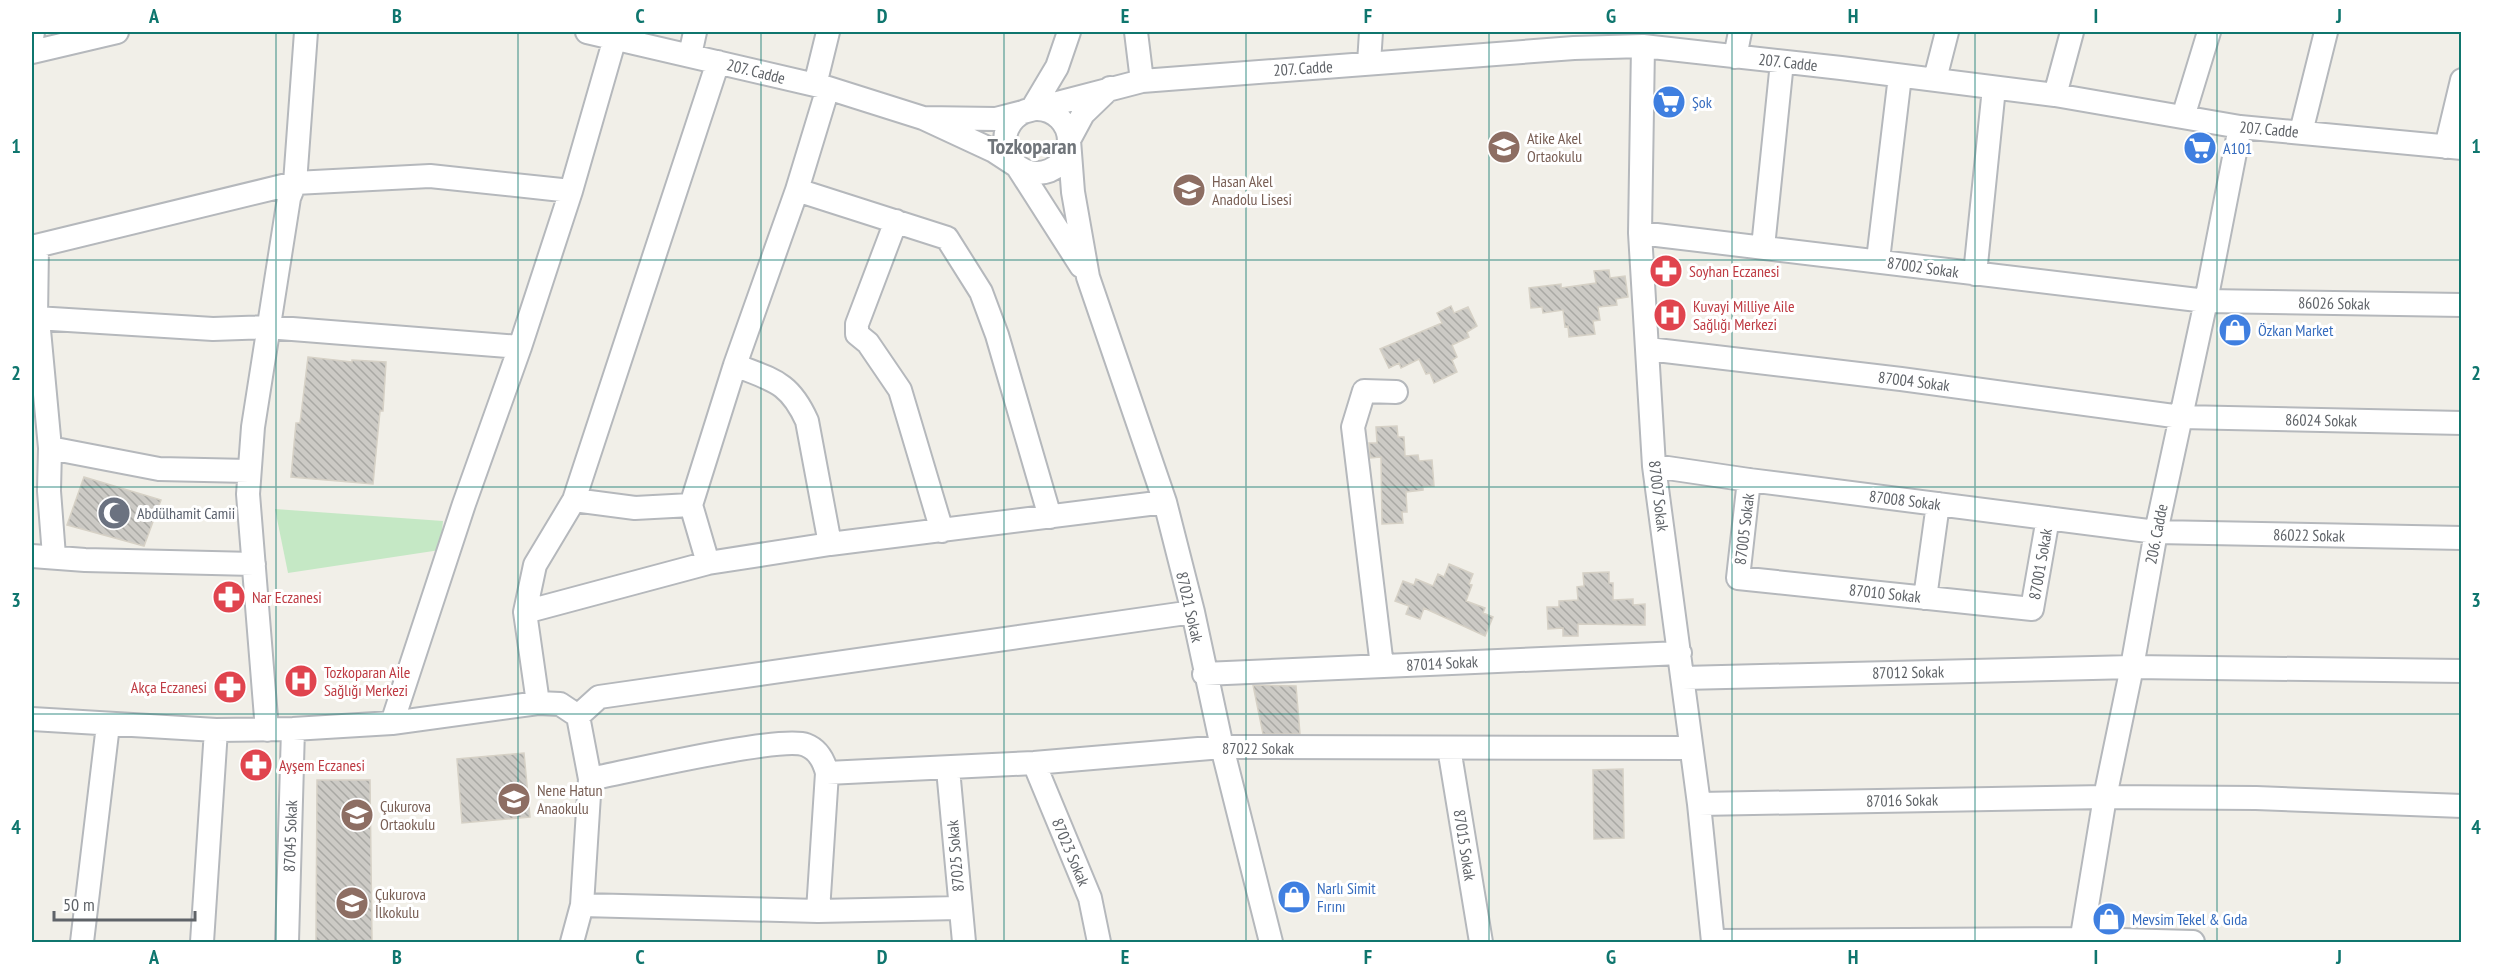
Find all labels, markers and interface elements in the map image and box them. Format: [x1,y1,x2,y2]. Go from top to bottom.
text: A [148,3,160,29]
text: B [392,3,402,29]
text: C [635,3,645,29]
text: D [877,3,888,29]
text: E [1121,3,1129,29]
text: F [1364,3,1372,29]
text: G [1606,3,1616,29]
text: H [1848,3,1858,29]
text: I [2094,3,2098,29]
text: J [2335,3,2342,29]
street label: 207. Cadde [1757,49,1819,75]
street label: 207. Cadde [725,54,787,88]
street label: 207. Cadde [1273,56,1333,80]
supermarket icon: Şok [1651,84,1687,120]
place label: Şok [1692,92,1713,112]
street label: 207. Cadde [2239,116,2299,142]
place label: Atike Akel Ortaokulu [1527,128,1582,166]
school or university icon: Atike Akel Ortaokulu [1486,129,1522,165]
supermarket icon: A101 [2182,130,2218,166]
district label: Tozkoparan [987,132,1077,160]
text: 1 [11,133,21,159]
text: 1 [2471,133,2481,159]
place label: A101 [2223,138,2252,158]
place label: Hasan Akel Anadolu Lisesi [1212,171,1292,209]
school or university icon: Hasan Akel Anadolu Lisesi [1171,172,1207,208]
street label: 87002 Sokak [1886,252,1961,282]
pharmacy icon: Soyhan Eczanesi [1648,253,1684,289]
place label: Soyhan Eczanesi [1689,261,1780,281]
street label: 86026 Sokak [2298,292,2371,314]
place label: Kuvayi Milliye Aile Sağlığı Merkezi [1693,296,1795,334]
hospital icon: Kuvayi Milliye Aile Sağlığı Merkezi [1652,297,1688,333]
shop icon: Özkan Market [2217,312,2253,348]
place label: Özkan Market [2258,320,2334,340]
text: 2 [11,360,21,386]
text: 2 [2471,360,2481,386]
street label: 87004 Sokak [1877,367,1952,395]
street label: 86024 Sokak [2285,409,2358,431]
street label: 87007 Sokak [1645,459,1673,533]
street label: 87008 Sokak [1868,486,1943,514]
street label: 87005 Sokak [1730,491,1758,566]
mosque icon: Abdülhamit Camii [96,495,132,531]
street label: 206. Cadde [2140,502,2172,566]
place label: Abdülhamit Camii [137,503,235,523]
street label: 86022 Sokak [2273,524,2346,546]
street label: 87001 Sokak [2024,526,2056,601]
street label: 87021 Sokak [1172,570,1208,645]
pharmacy icon: Nar Eczanesi [211,579,247,615]
street label: 87010 Sokak [1848,579,1923,607]
text: 3 [11,587,21,613]
place label: Nar Eczanesi [252,587,322,607]
text: 3 [2471,587,2481,613]
street label: 87014 Sokak [1406,651,1479,675]
street label: 87012 Sokak [1872,661,1945,683]
place label: Tozkoparan Aile Sağlığı Merkezi [324,662,410,700]
hospital icon: Tozkoparan Aile Sağlığı Merkezi [283,663,319,699]
pharmacy icon: Akça Eczanesi [212,669,248,705]
place label: Akça Eczanesi [131,677,207,697]
street label: 87022 Sokak [1222,738,1295,758]
pharmacy icon: Ayşem Eczanesi [238,747,274,783]
place label: Ayşem Eczanesi [279,755,365,775]
place label: Nene Hatun Anaokulu [537,780,603,818]
school or university icon: Nene Hatun Anaokulu [496,781,532,817]
street label: 87016 Sokak [1866,789,1939,811]
place label: Çukurova Ortaokulu [380,796,435,834]
school or university icon: Çukurova Ortaokulu [339,797,375,833]
street label: 87045 Sokak [279,799,301,872]
street label: 87015 Sokak [1449,808,1481,883]
text: 4 [11,814,21,840]
text: 4 [2471,814,2481,840]
street label: 87023 Sokak [1048,815,1095,890]
street label: 87025 Sokak [942,818,968,893]
place label: Narlı Simit Fırını [1317,878,1376,916]
shop icon: Narlı Simit Fırını [1276,879,1312,915]
scale bar [54,884,195,922]
place label: Çukurova İlkokulu [375,884,426,922]
school or university icon: Çukurova İlkokulu [334,885,370,921]
text: 50 m [63,893,95,916]
shop icon: Mevsim Tekel & Gıda [2091,901,2127,937]
place label: Mevsim Tekel & Gıda [2132,909,2247,929]
text: A [148,944,160,970]
text: B [392,944,402,970]
text: C [635,944,645,970]
text: D [877,944,888,970]
text: E [1121,944,1129,970]
text: F [1364,944,1372,970]
text: G [1606,944,1616,970]
text: H [1848,944,1858,970]
text: I [2094,944,2098,970]
text: J [2335,944,2342,970]

